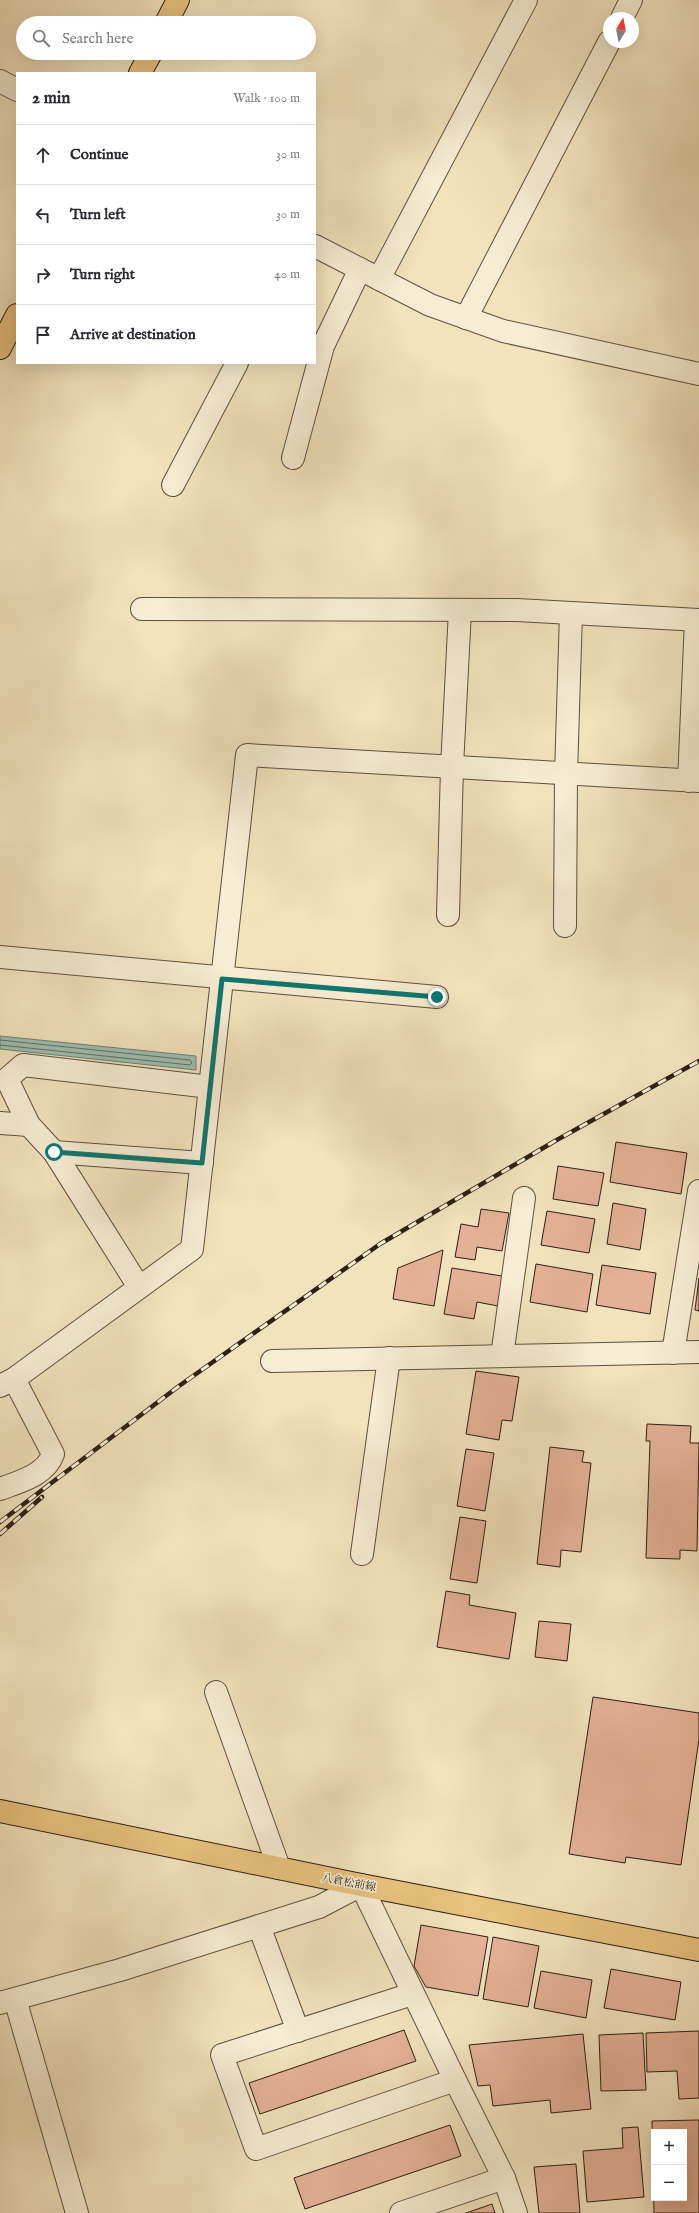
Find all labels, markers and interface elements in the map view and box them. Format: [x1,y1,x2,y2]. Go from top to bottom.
north arrow [603,12,639,48]
search box [16,16,316,60]
icon: search [30,27,52,49]
text: Search here [62,29,133,48]
text: 2 min [32,88,70,109]
text: Walk · 100 m [233,90,300,107]
icon: ahead [32,144,54,166]
text: Continue [70,145,128,164]
text: 30 m [276,146,300,163]
icon: left [32,204,54,226]
text: Turn left [70,205,126,224]
text: 30 m [276,206,300,223]
icon: right [32,264,54,286]
text: Turn right [70,265,135,284]
text: 40 m [274,266,300,283]
icon: arrive [32,324,54,346]
text: Arrive at destination [70,325,196,344]
route end [428,988,446,1006]
route start [45,1143,63,1161]
street label: 八倉松前線 [320,1871,377,1895]
map controls [651,2129,687,2201]
button: + [651,2129,687,2165]
button: − [651,2165,687,2201]

